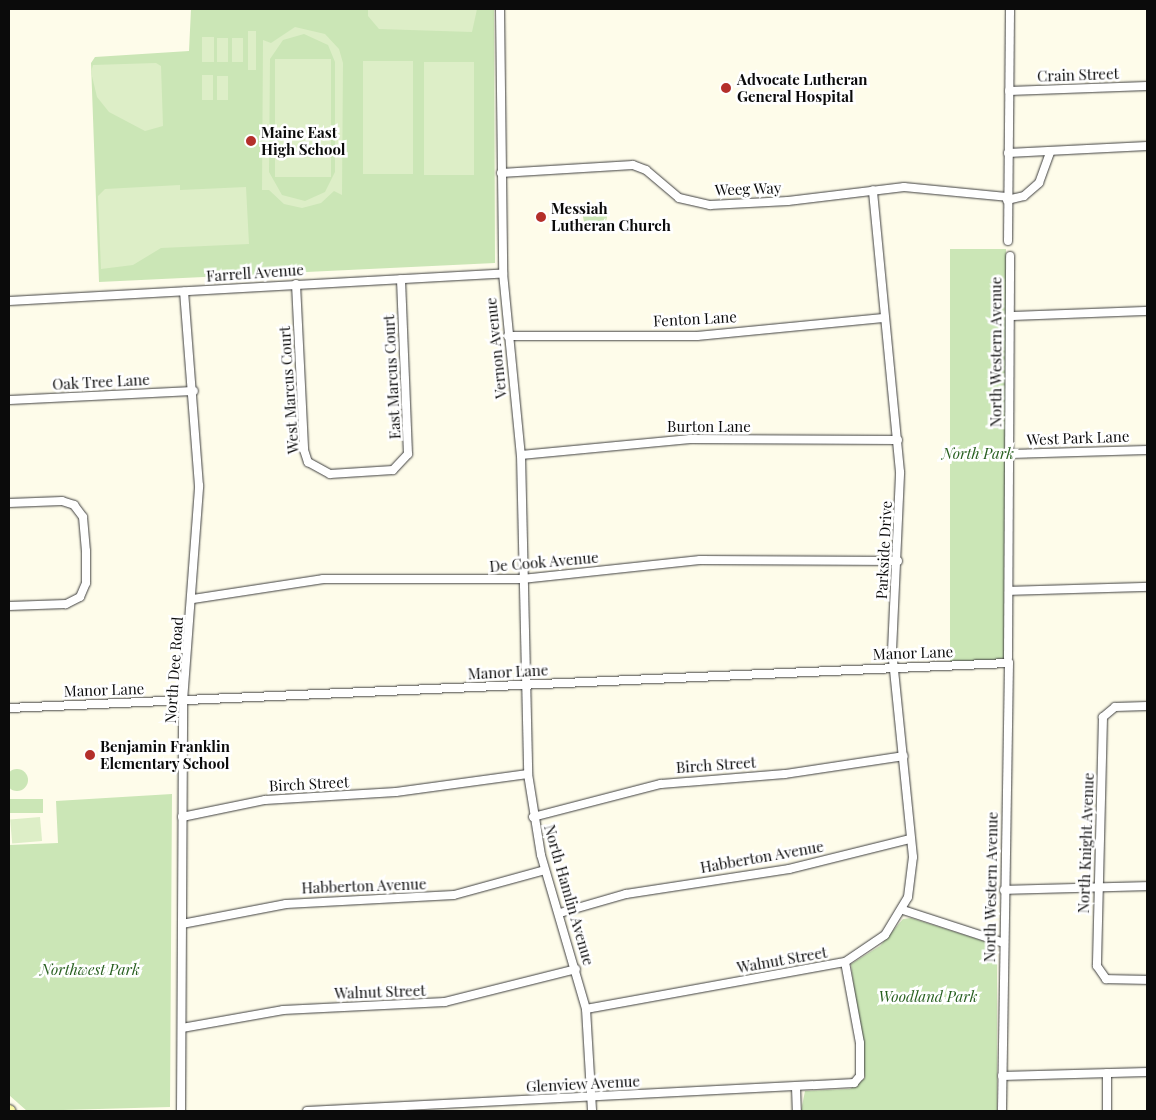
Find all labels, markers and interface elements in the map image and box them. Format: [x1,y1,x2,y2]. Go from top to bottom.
street label: Crain Street [1037,65,1119,85]
place label: Advocate Lutheran General Hospital [737,70,867,105]
marker: Advocate Lutheran General Hospital [719,81,733,95]
place label: Maine East High School [261,123,345,158]
marker: Maine East High School [245,135,257,147]
street label: Weeg Way [714,179,782,199]
place label: Messiah Lutheran Church [551,199,671,234]
marker: Messiah Lutheran Church [535,211,547,223]
street label: Farrell Avenue [205,261,305,285]
street label: North Western Avenue [987,276,1005,428]
street label: Vernon Avenue [482,296,510,400]
street label: Fenton Lane [653,308,737,330]
street label: East Marcus Court [380,314,404,440]
street label: West Marcus Court [276,325,302,455]
street label: Oak Tree Lane [52,370,150,394]
street label: Burton Lane [667,418,751,436]
street label: West Park Lane [1026,427,1130,449]
park label: North Park [942,445,1014,463]
street label: Parkside Drive [872,500,896,600]
street label: De Cook Avenue [488,548,600,576]
street label: North Dee Road [161,616,187,724]
street label: Manor Lane [872,643,954,663]
street label: Manor Lane [467,661,549,683]
street label: Manor Lane [63,680,145,700]
place label: Benjamin Franklin Elementary School [100,737,230,772]
marker: Benjamin Franklin Elementary School [84,749,96,761]
street label: Birch Street [675,753,757,777]
street label: North Knight Avenue [1075,772,1097,914]
street label: Birch Street [269,773,349,795]
street label: North Western Avenue [981,811,1001,963]
street label: North Hamlin Avenue [540,822,598,968]
street label: Habberton Avenue [699,837,825,877]
street label: Habberton Avenue [301,875,427,897]
street label: Walnut Street [735,943,829,977]
park label: Northwest Park [40,961,140,979]
street label: Walnut Street [334,981,426,1003]
park label: Woodland Park [879,988,977,1006]
street label: Glenview Avenue [525,1072,641,1096]

